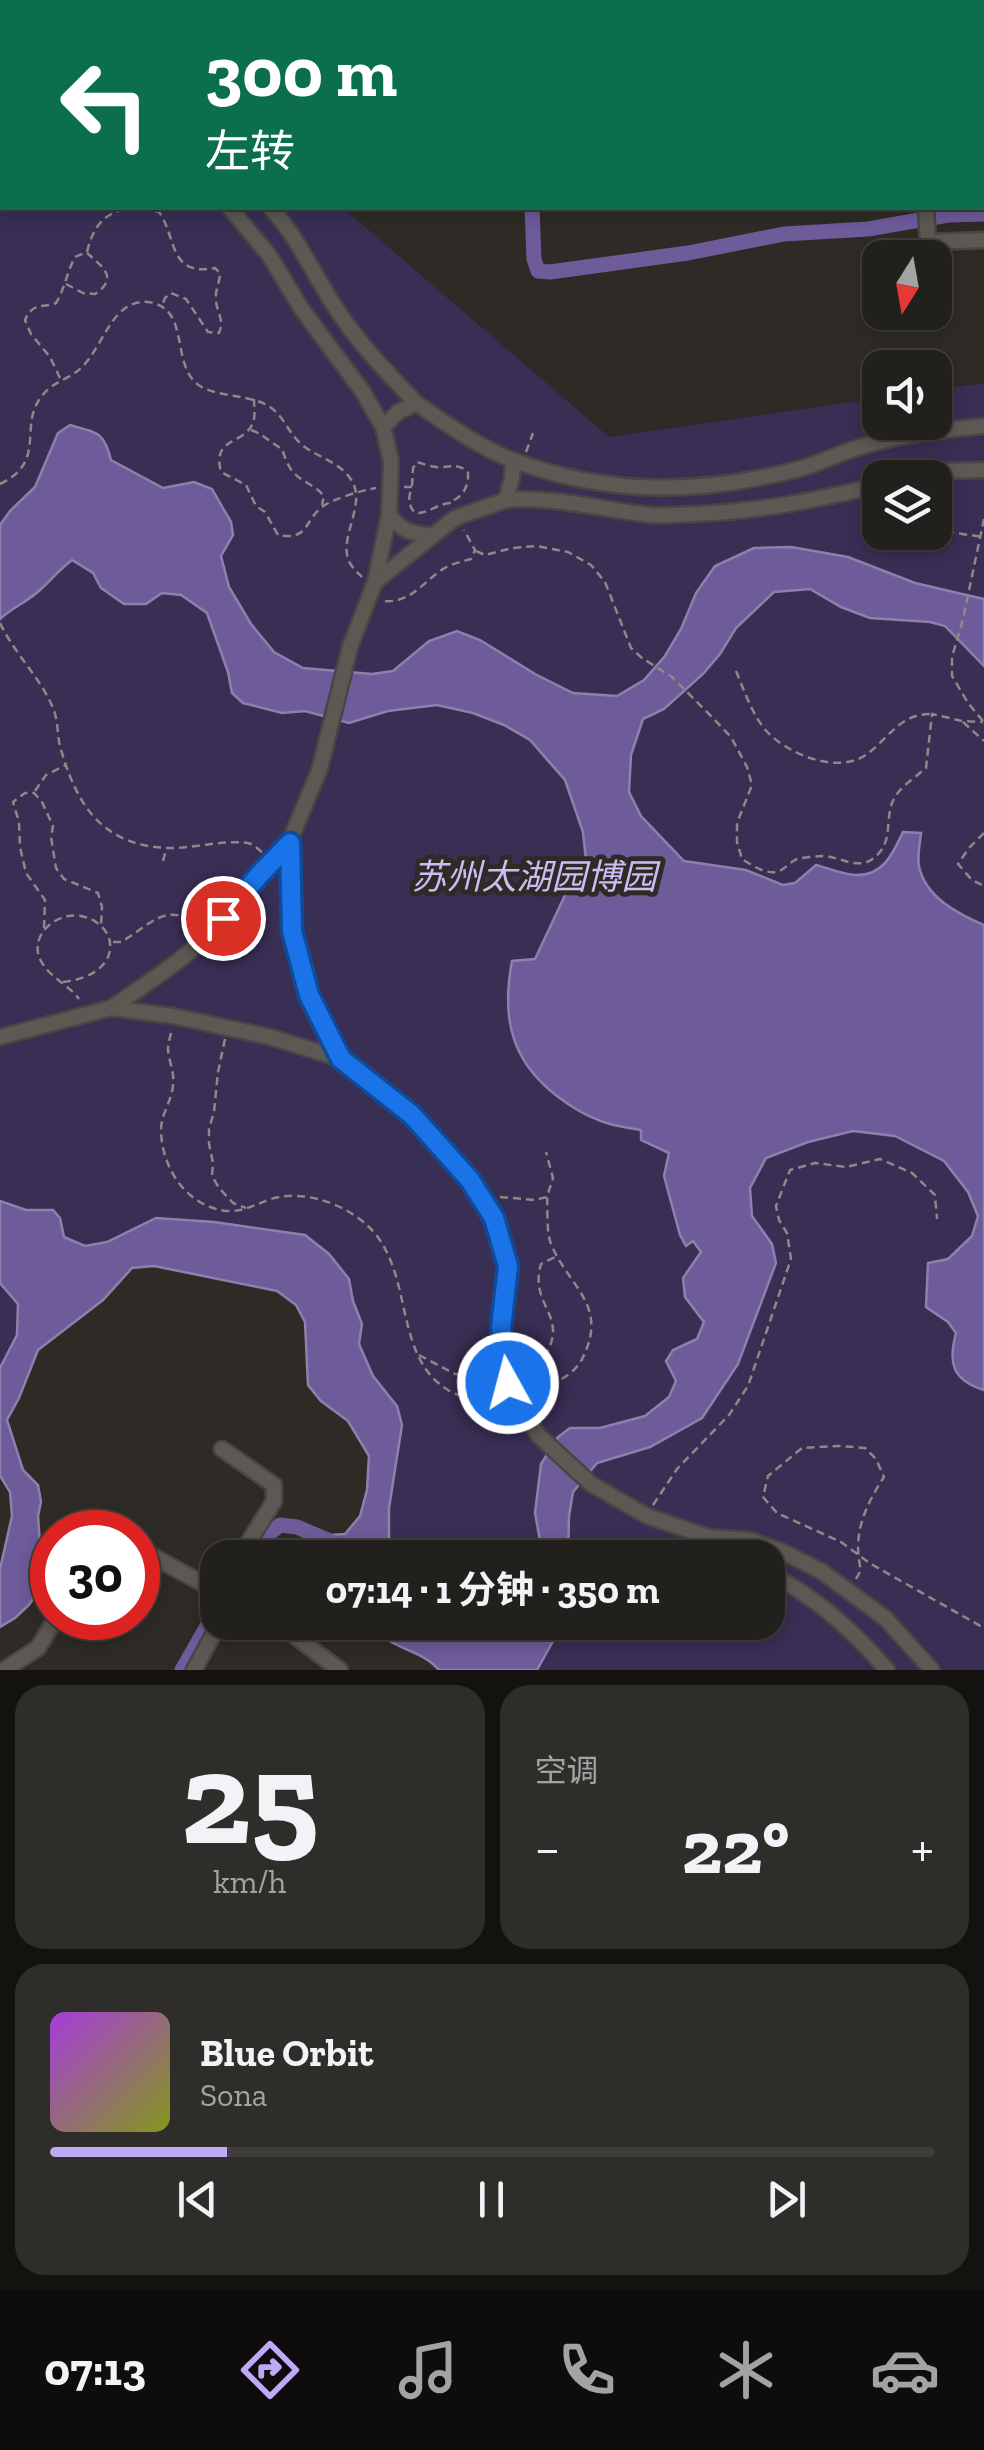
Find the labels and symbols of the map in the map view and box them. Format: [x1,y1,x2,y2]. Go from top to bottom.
north arrow [862,240,952,330]
park label: 苏州太湖园博园 [411,856,661,898]
pin [181,876,266,961]
position arrow [456,1331,560,1435]
speed limit sign: 30 [30,1510,160,1640]

